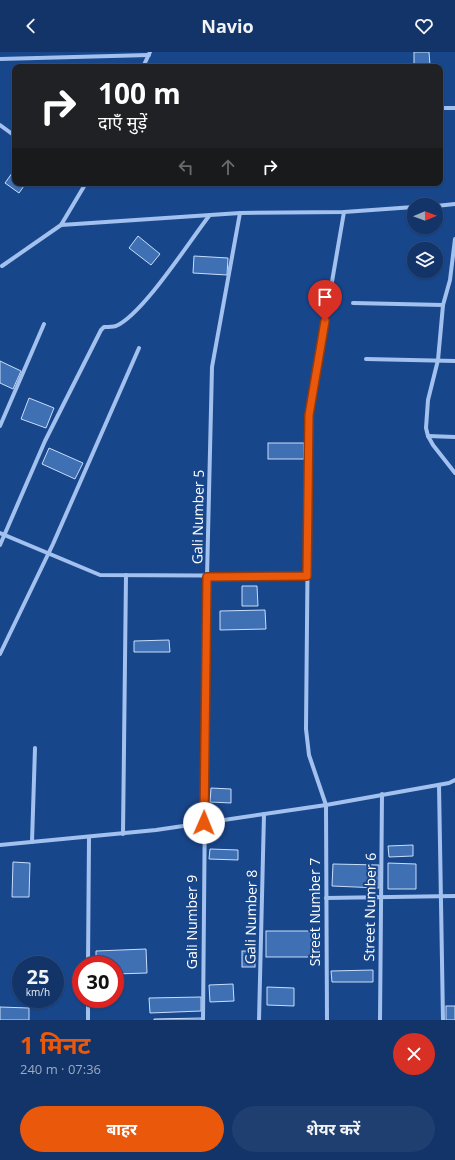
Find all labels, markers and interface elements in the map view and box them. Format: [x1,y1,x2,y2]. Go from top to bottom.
text: Navio [201,14,254,38]
icon: back [20,15,42,37]
icon: heart [413,15,435,37]
text: 100 m [98,74,181,112]
icon: right [32,80,84,132]
text: दाएँ मुड़ें [98,110,147,134]
icon: left [175,156,197,178]
icon: ahead [217,156,239,178]
icon: right [259,156,281,178]
north arrow [407,198,443,234]
map controls [407,198,443,278]
button: layers [407,242,443,278]
pin [308,280,342,321]
icon: arrive [314,286,336,308]
street label: Gali Number 5 [187,470,208,564]
position arrow [183,802,225,844]
street label: Street Number 6 [359,853,380,961]
street label: Street Number 7 [305,858,324,966]
street label: Gali Number 8 [240,870,261,964]
street label: Gali Number 9 [182,875,201,969]
speed limit sign: 30 [72,956,124,1008]
text: 25 [27,963,49,990]
text: km/h [26,985,50,999]
text: 1 मिनट [20,1028,90,1061]
button: close [393,1033,435,1075]
text: 240 m · 07:36 [20,1060,101,1078]
button: बाहर [20,1106,224,1152]
button: शेयर करें [232,1106,435,1152]

